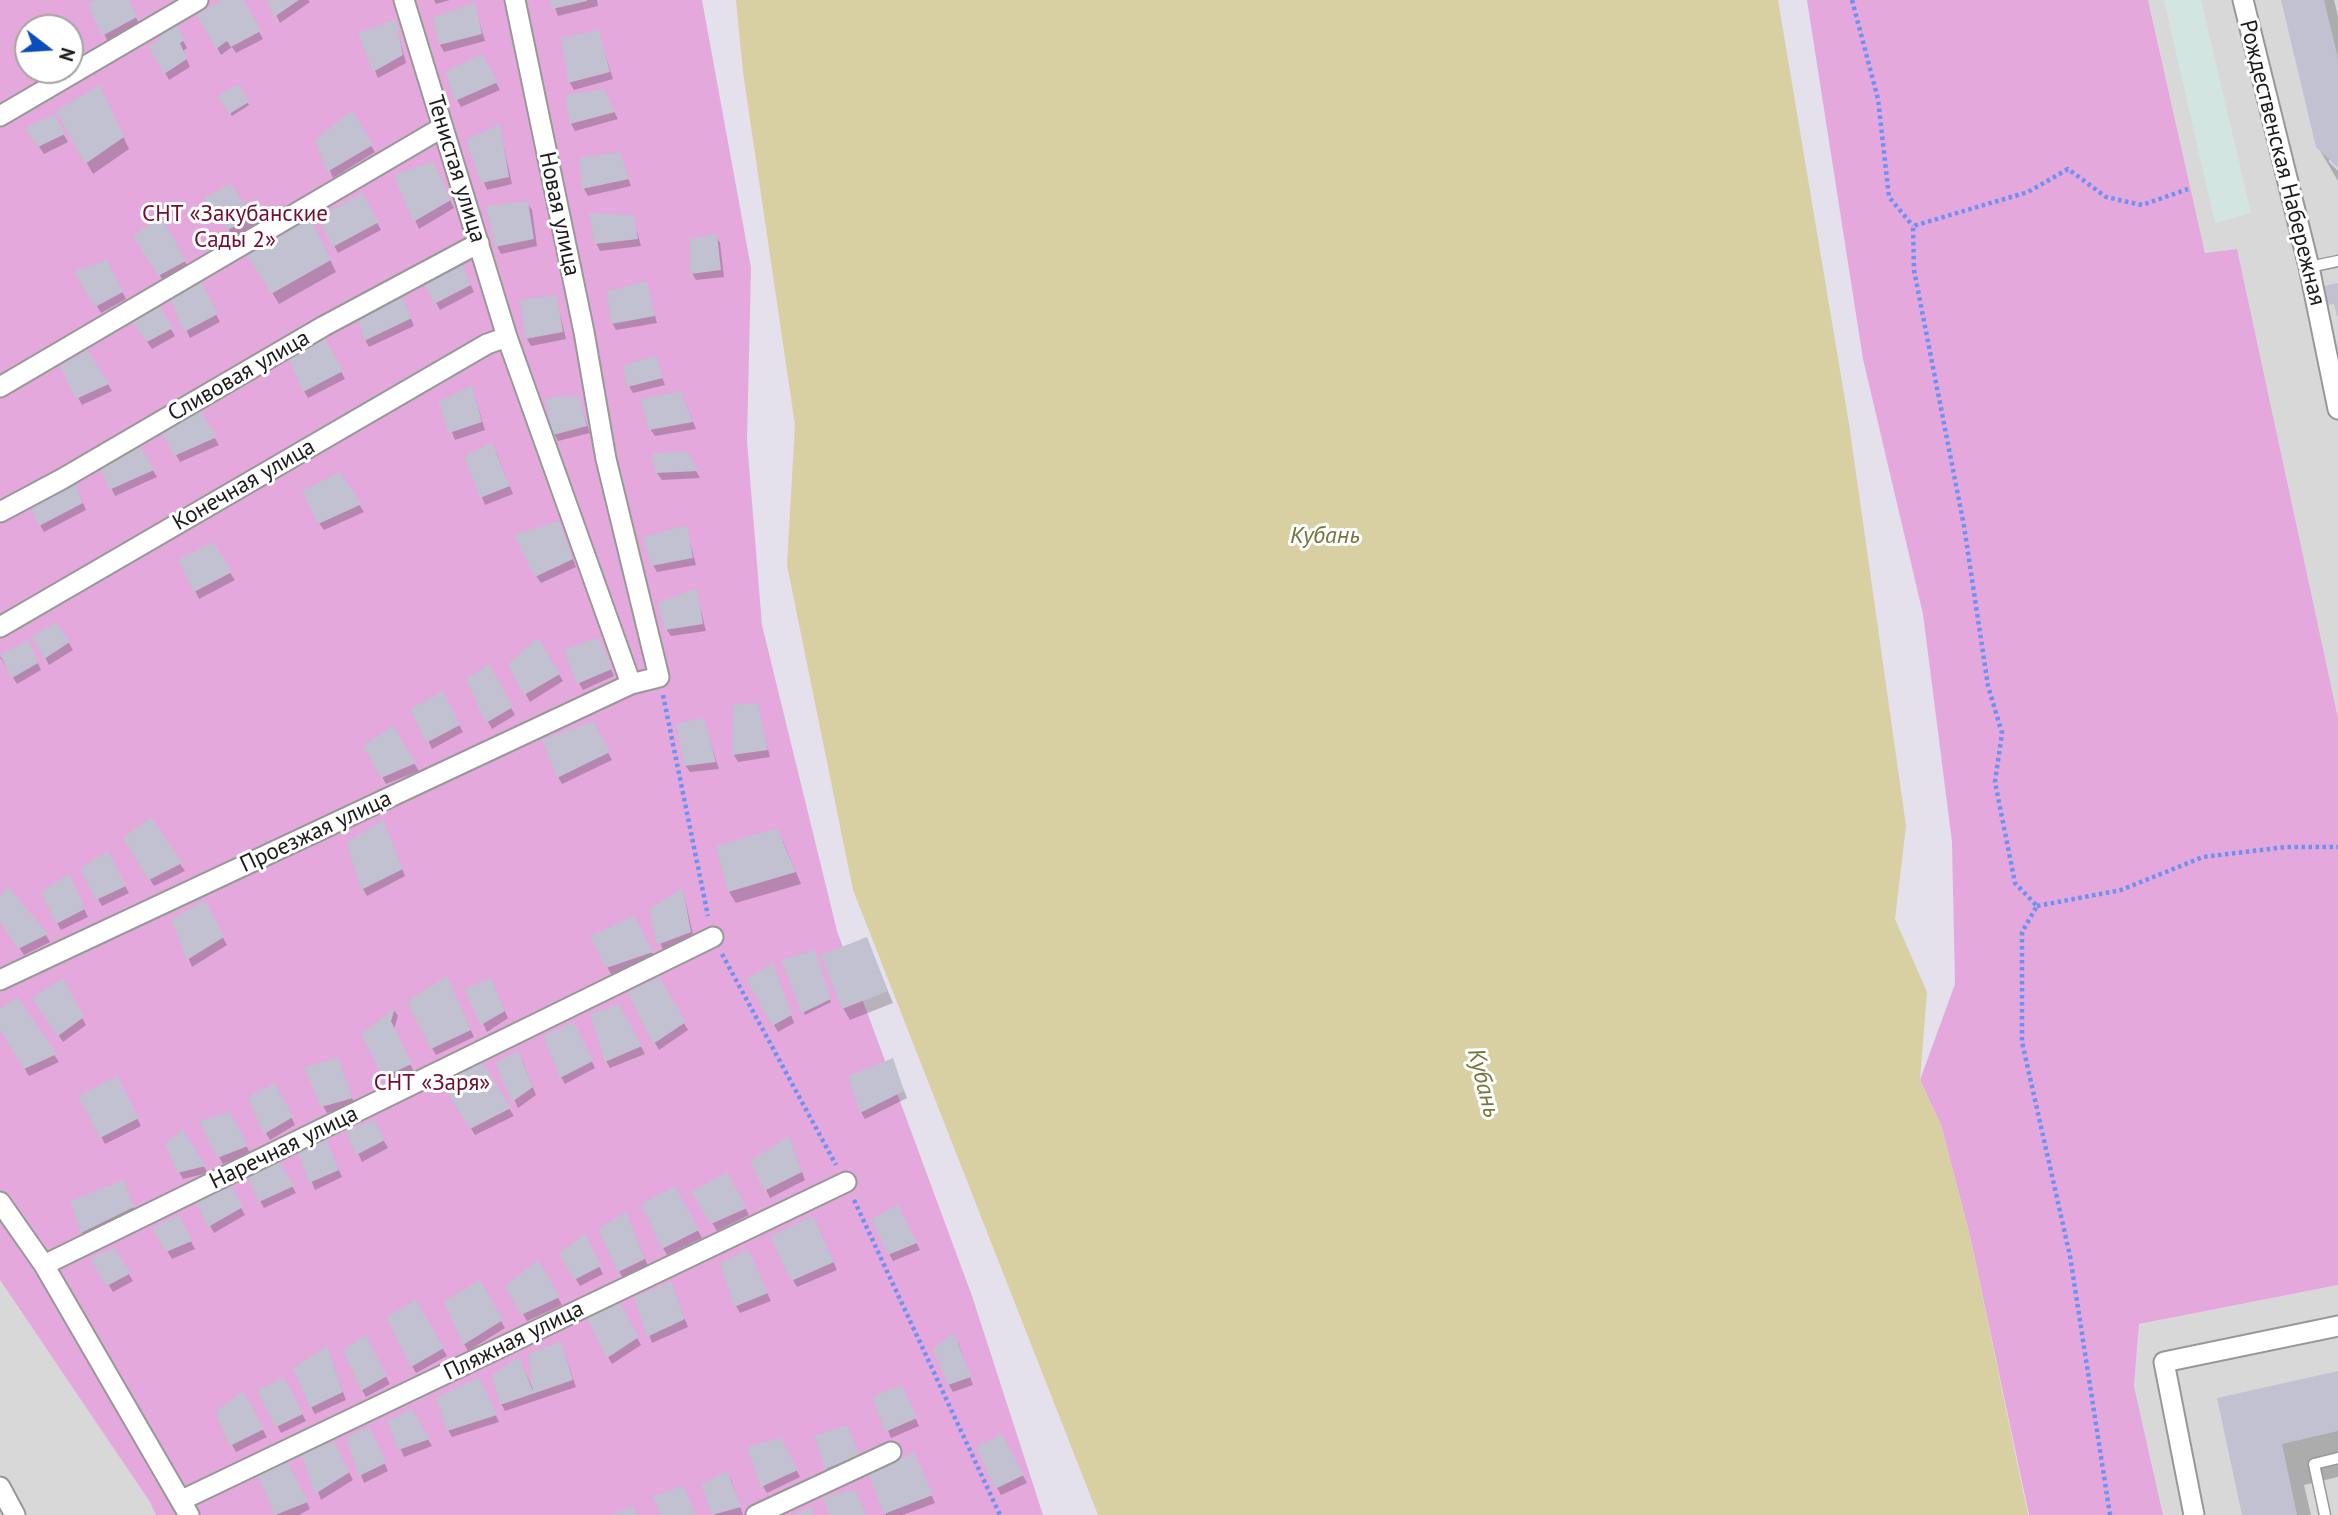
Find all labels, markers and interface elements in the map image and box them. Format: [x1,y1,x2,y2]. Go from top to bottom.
north arrow [14,14,84,84]
street label: Рождественская Набережная [2233,17,2331,309]
text: N [54,45,80,64]
street label: Тенистая улица [420,92,492,246]
street label: Новая улица [532,149,586,279]
park label: СНТ «Закубанские Сады 2» [142,200,328,254]
street label: Сливовая улица [163,324,315,428]
street label: Конечная улица [168,433,320,537]
water label: Кубань [1290,522,1360,550]
street label: Проезжая улица [236,785,396,879]
water label: Кубань [1461,1046,1505,1120]
park label: СНТ «Заря» [374,1069,490,1097]
street label: Наречная улица [205,1100,363,1196]
street label: Пляжная улица [440,1295,588,1387]

